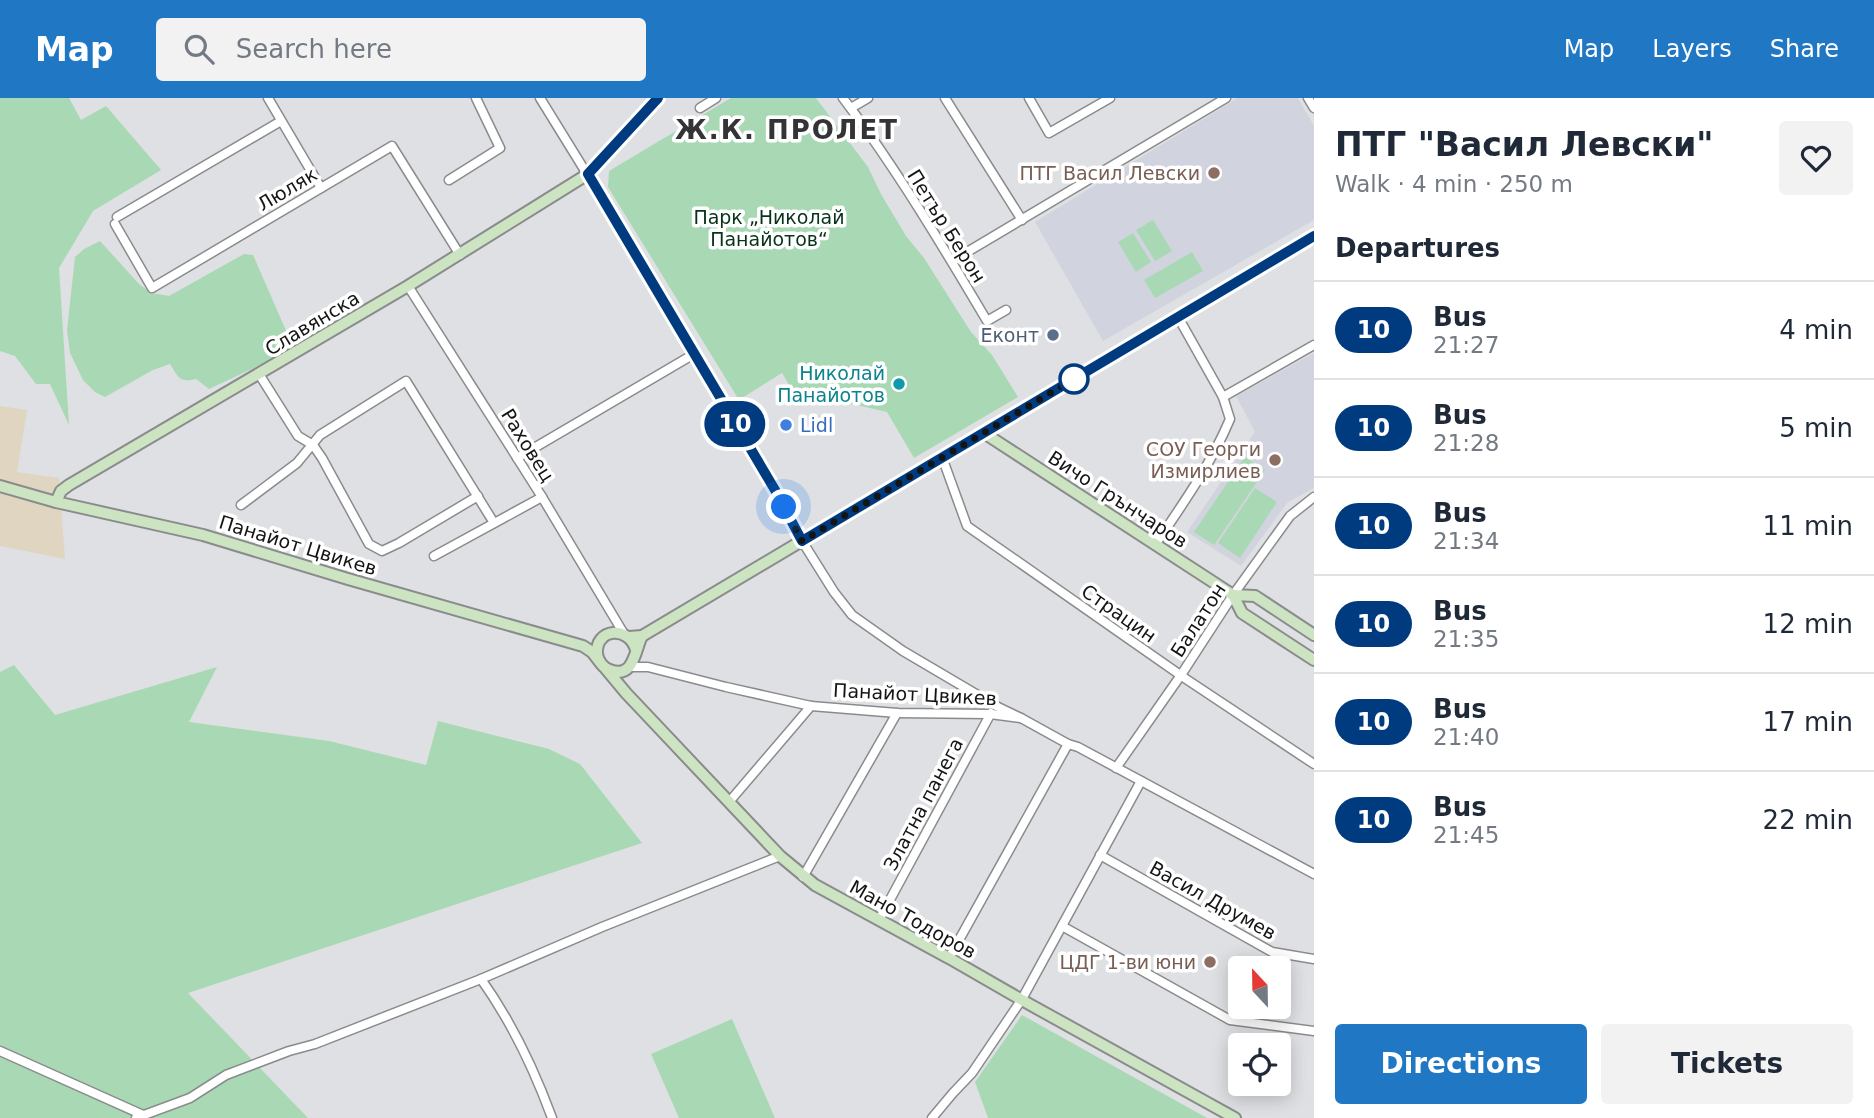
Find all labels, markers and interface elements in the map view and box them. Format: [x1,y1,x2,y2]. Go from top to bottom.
search box [156,18,646,81]
text: Map [35,30,114,69]
icon: search [180,30,218,68]
text: Search here [236,34,392,64]
text: Map [1564,35,1614,63]
text: Layers [1652,35,1732,63]
text: Share [1770,35,1839,63]
district label: Ж.К. ПРОЛЕТ [675,115,899,145]
button: heart [1779,121,1853,195]
text: ПТГ "Васил Левски" [1335,125,1714,164]
place label: ПТГ Васил Левски [1019,162,1200,184]
street label: Люляк [253,163,321,215]
street label: Петър Берон [903,165,991,287]
marker: ПТГ Васил Левски [1206,165,1222,181]
text: Walk · 4 min · 250 m [1335,171,1573,197]
park label: Парк „Николай Панайотов“ [693,206,845,250]
text: Departures [1335,233,1500,263]
street label: Славянска [261,286,363,360]
text: Bus [1433,302,1487,332]
text: 4 min [1779,315,1853,345]
text: 10 [1357,316,1390,344]
place label: Еконт [980,324,1039,346]
marker: Еконт [1045,327,1061,343]
text: 21:27 [1433,332,1499,358]
place label: Николай Панайотов [777,362,885,406]
unlabelled marker [1059,364,1089,394]
marker: Николай Панайотов [891,376,907,392]
text: Bus [1433,400,1487,430]
line badge: 10 [704,401,766,447]
street label: Раховец [497,404,559,486]
text: 10 [718,410,752,438]
text: 5 min [1779,413,1853,443]
place label: Lidl [800,414,833,436]
text: 10 [1357,414,1390,442]
marker: Lidl [778,417,794,433]
text: 21:28 [1433,430,1499,456]
place label: СОУ Георги Измирлиев [1146,438,1261,482]
street label: Вичо Грънчаров [1044,446,1192,552]
marker: СОУ Георги Измирлиев [1267,452,1283,468]
your location [766,489,801,524]
text: Bus [1433,498,1487,528]
street label: Панайот Цвикев [216,511,380,579]
text: 11 min [1763,511,1853,541]
text: 10 [1357,512,1390,540]
text: 21:34 [1433,528,1499,554]
street label: Страцин [1078,579,1160,647]
street label: Балатон [1166,579,1230,661]
text: Bus [1433,596,1487,626]
text: 12 min [1763,609,1853,639]
text: 10 [1357,610,1390,638]
text: 21:35 [1433,626,1499,652]
street label: Панайот Цвикев [833,679,997,709]
text: Bus [1433,694,1487,724]
text: 17 min [1763,707,1853,737]
text: 10 [1357,708,1390,736]
text: 21:40 [1433,724,1499,750]
street label: Златна панега [879,734,967,874]
text: Bus [1433,792,1487,822]
text: 22 min [1763,805,1853,835]
text: 10 [1357,806,1390,834]
text: 21:45 [1433,822,1499,848]
street label: Васил Друмев [1146,856,1280,944]
street label: Мано Тодоров [846,875,980,963]
place label: ЦДГ 1-ви юни [1059,951,1196,973]
marker: ЦДГ 1-ви юни [1202,954,1218,970]
north arrow [1228,956,1292,1018]
map controls [1228,956,1291,1096]
button: Directions [1335,1024,1587,1104]
button: Tickets [1601,1024,1853,1104]
button: locate [1228,1033,1291,1096]

